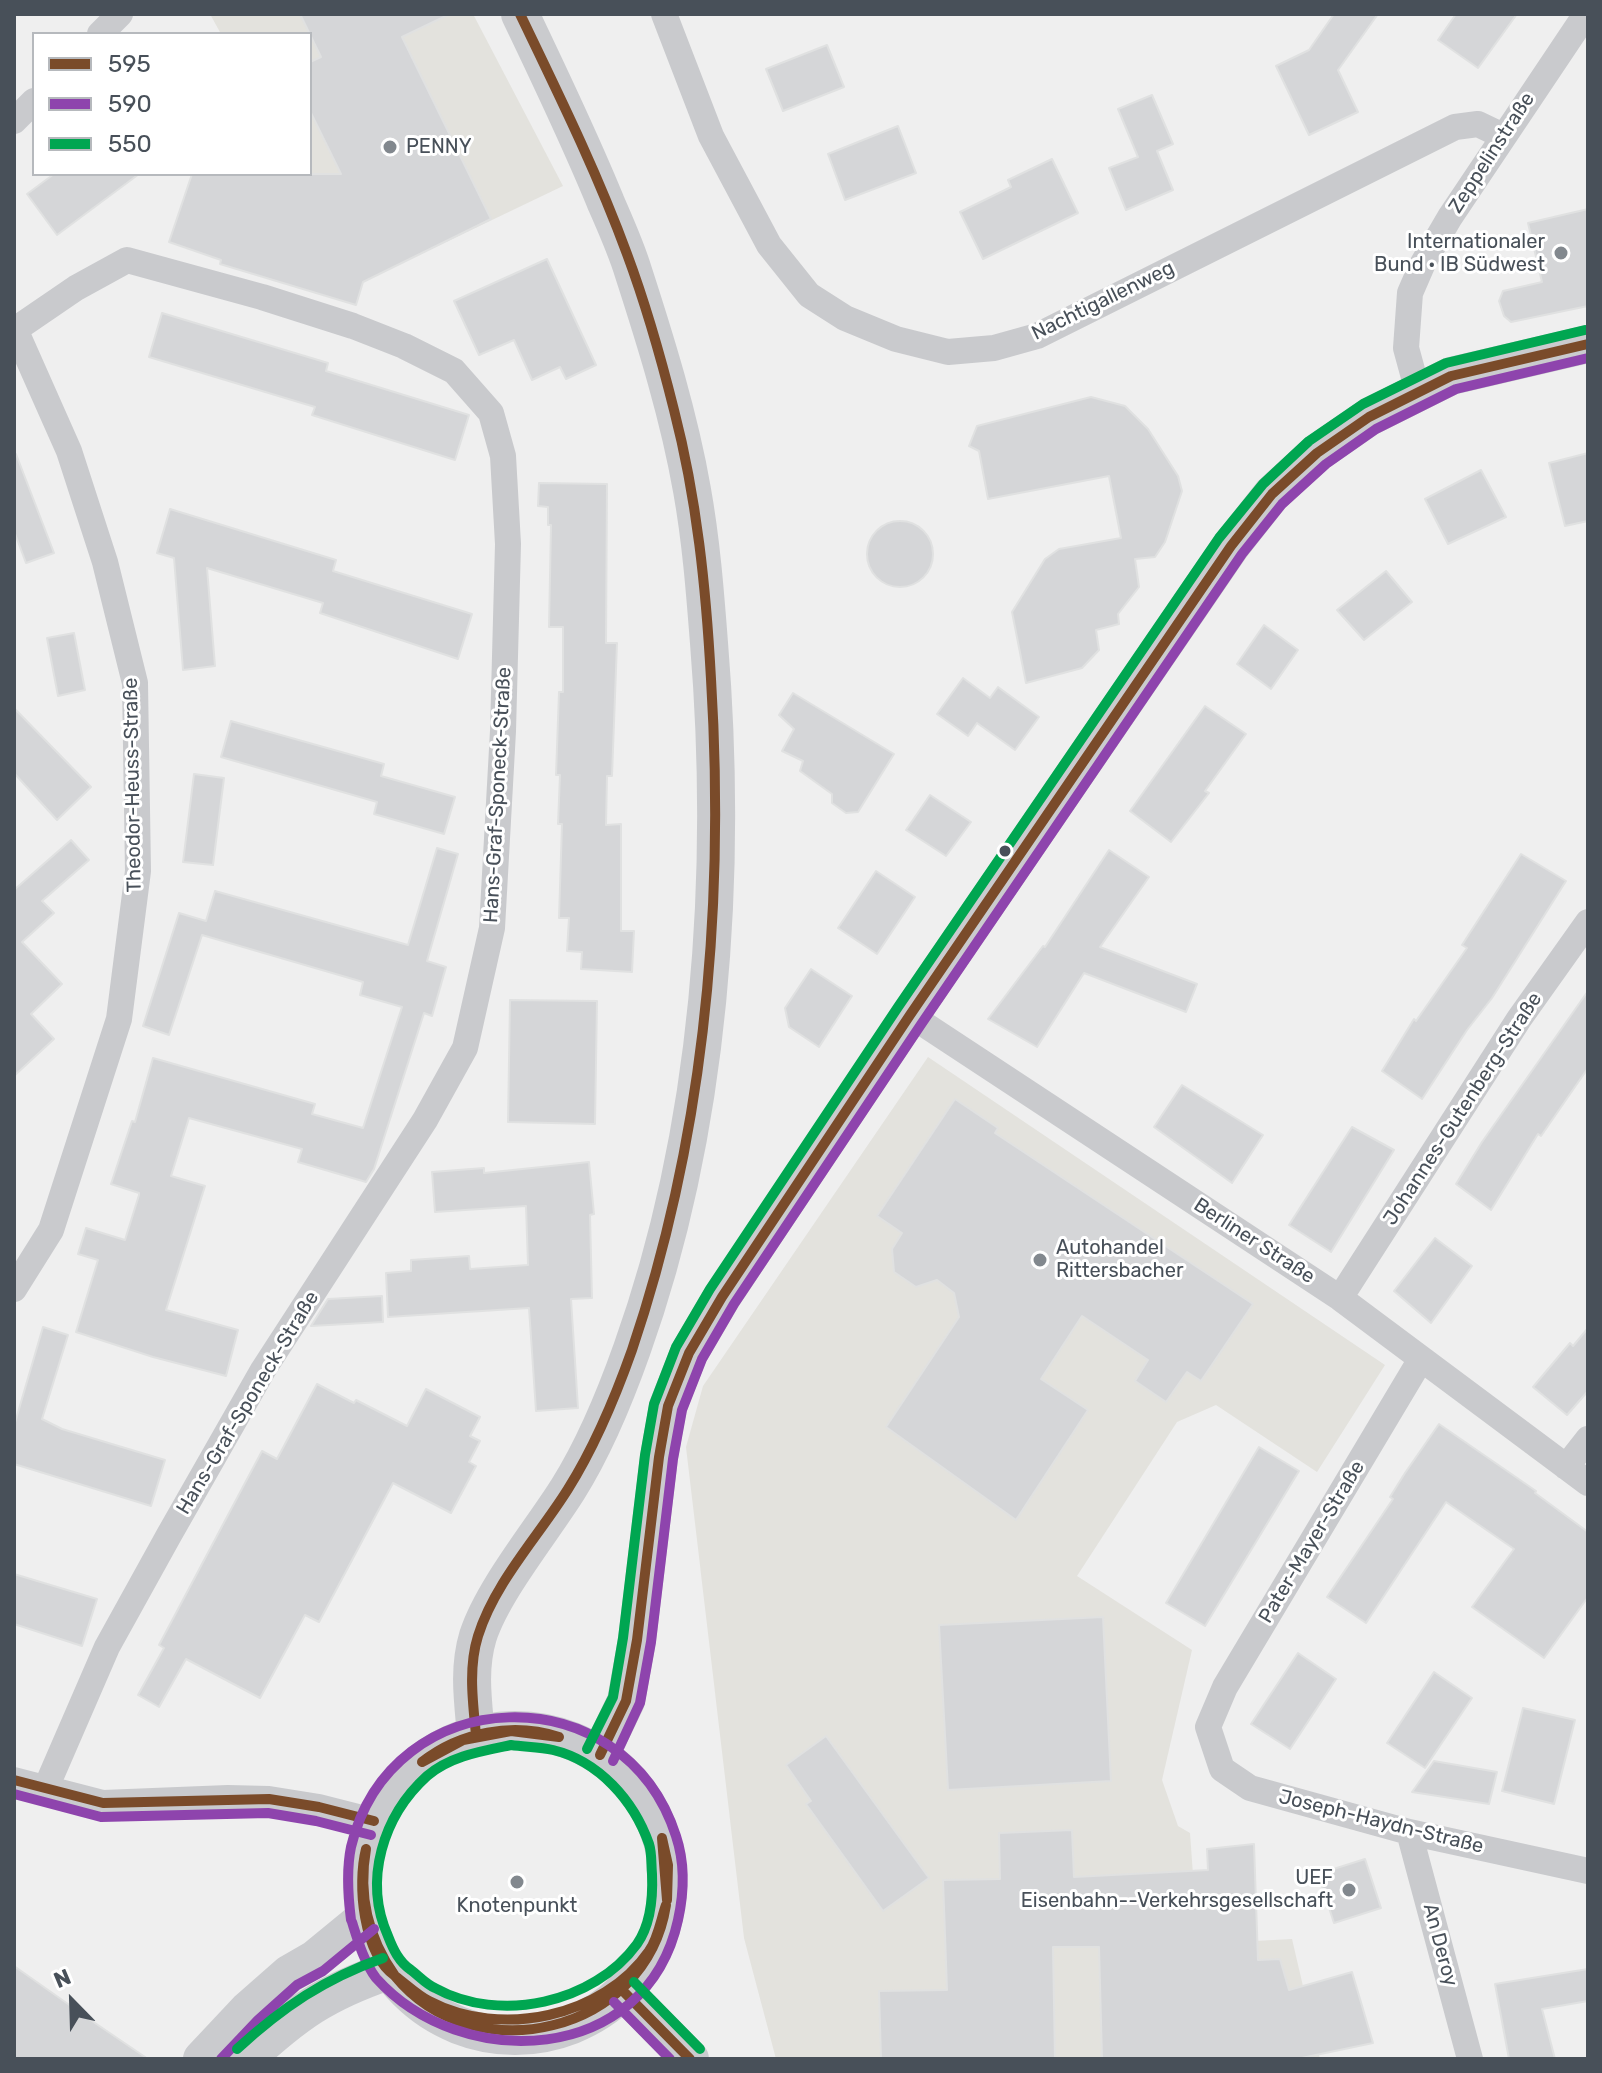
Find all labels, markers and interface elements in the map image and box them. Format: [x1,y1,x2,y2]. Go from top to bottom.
legend [32,32,312,176]
text: 595 [108,50,151,78]
street label: Zeppelinstraße [1444,88,1540,218]
text: 590 [108,90,152,118]
text: 550 [108,130,152,158]
place label: PENNY [406,135,472,159]
marker: PENNY [381,138,399,156]
place label: Internationaler Bund · IB Südwest [1374,230,1545,277]
marker: Internationaler Bund · IB Südwest [1552,244,1570,262]
street label: Nachtigallenweg [1028,256,1178,346]
street label: Hans-Graf-Sponeck-Straße [479,666,517,924]
street label: Theodor-Heuss-Straße [119,678,147,892]
unlabelled marker [997,843,1013,859]
street label: Johannes-Gutenberg-Straße [1379,988,1547,1230]
street label: Berliner Straße [1189,1193,1319,1289]
place label: Autohandel Rittersbacher [1056,1236,1184,1283]
marker: Autohandel Rittersbacher [1031,1251,1049,1269]
street label: Hans-Graf-Sponeck-Straße [172,1287,324,1519]
street label: Pater-Mayer-Straße [1254,1456,1370,1628]
street label: Joseph-Haydn-Straße [1276,1785,1486,1859]
place label: UEF Eisenbahn--Verkehrsgesellschaft [1021,1866,1333,1913]
marker: Knotenpunkt [508,1873,526,1891]
marker: UEF Eisenbahn--Verkehrsgesellschaft [1340,1881,1358,1899]
place label: Knotenpunkt [457,1894,577,1918]
street label: An Deroy [1417,1901,1463,1989]
north arrow [32,1961,112,2041]
text: N [50,1963,75,1994]

